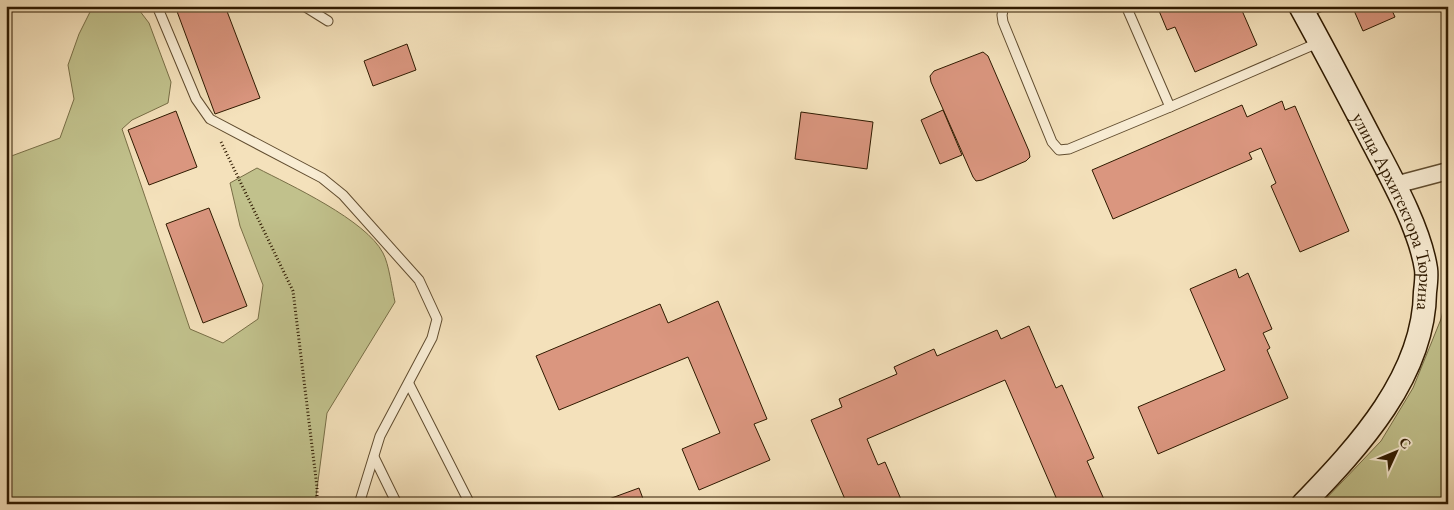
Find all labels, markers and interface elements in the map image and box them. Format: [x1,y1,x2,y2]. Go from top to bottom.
street label: улица Архитектора Тюрина [1347,108,1439,312]
north arrow [1372,428,1422,478]
text: С [1395,433,1415,453]

